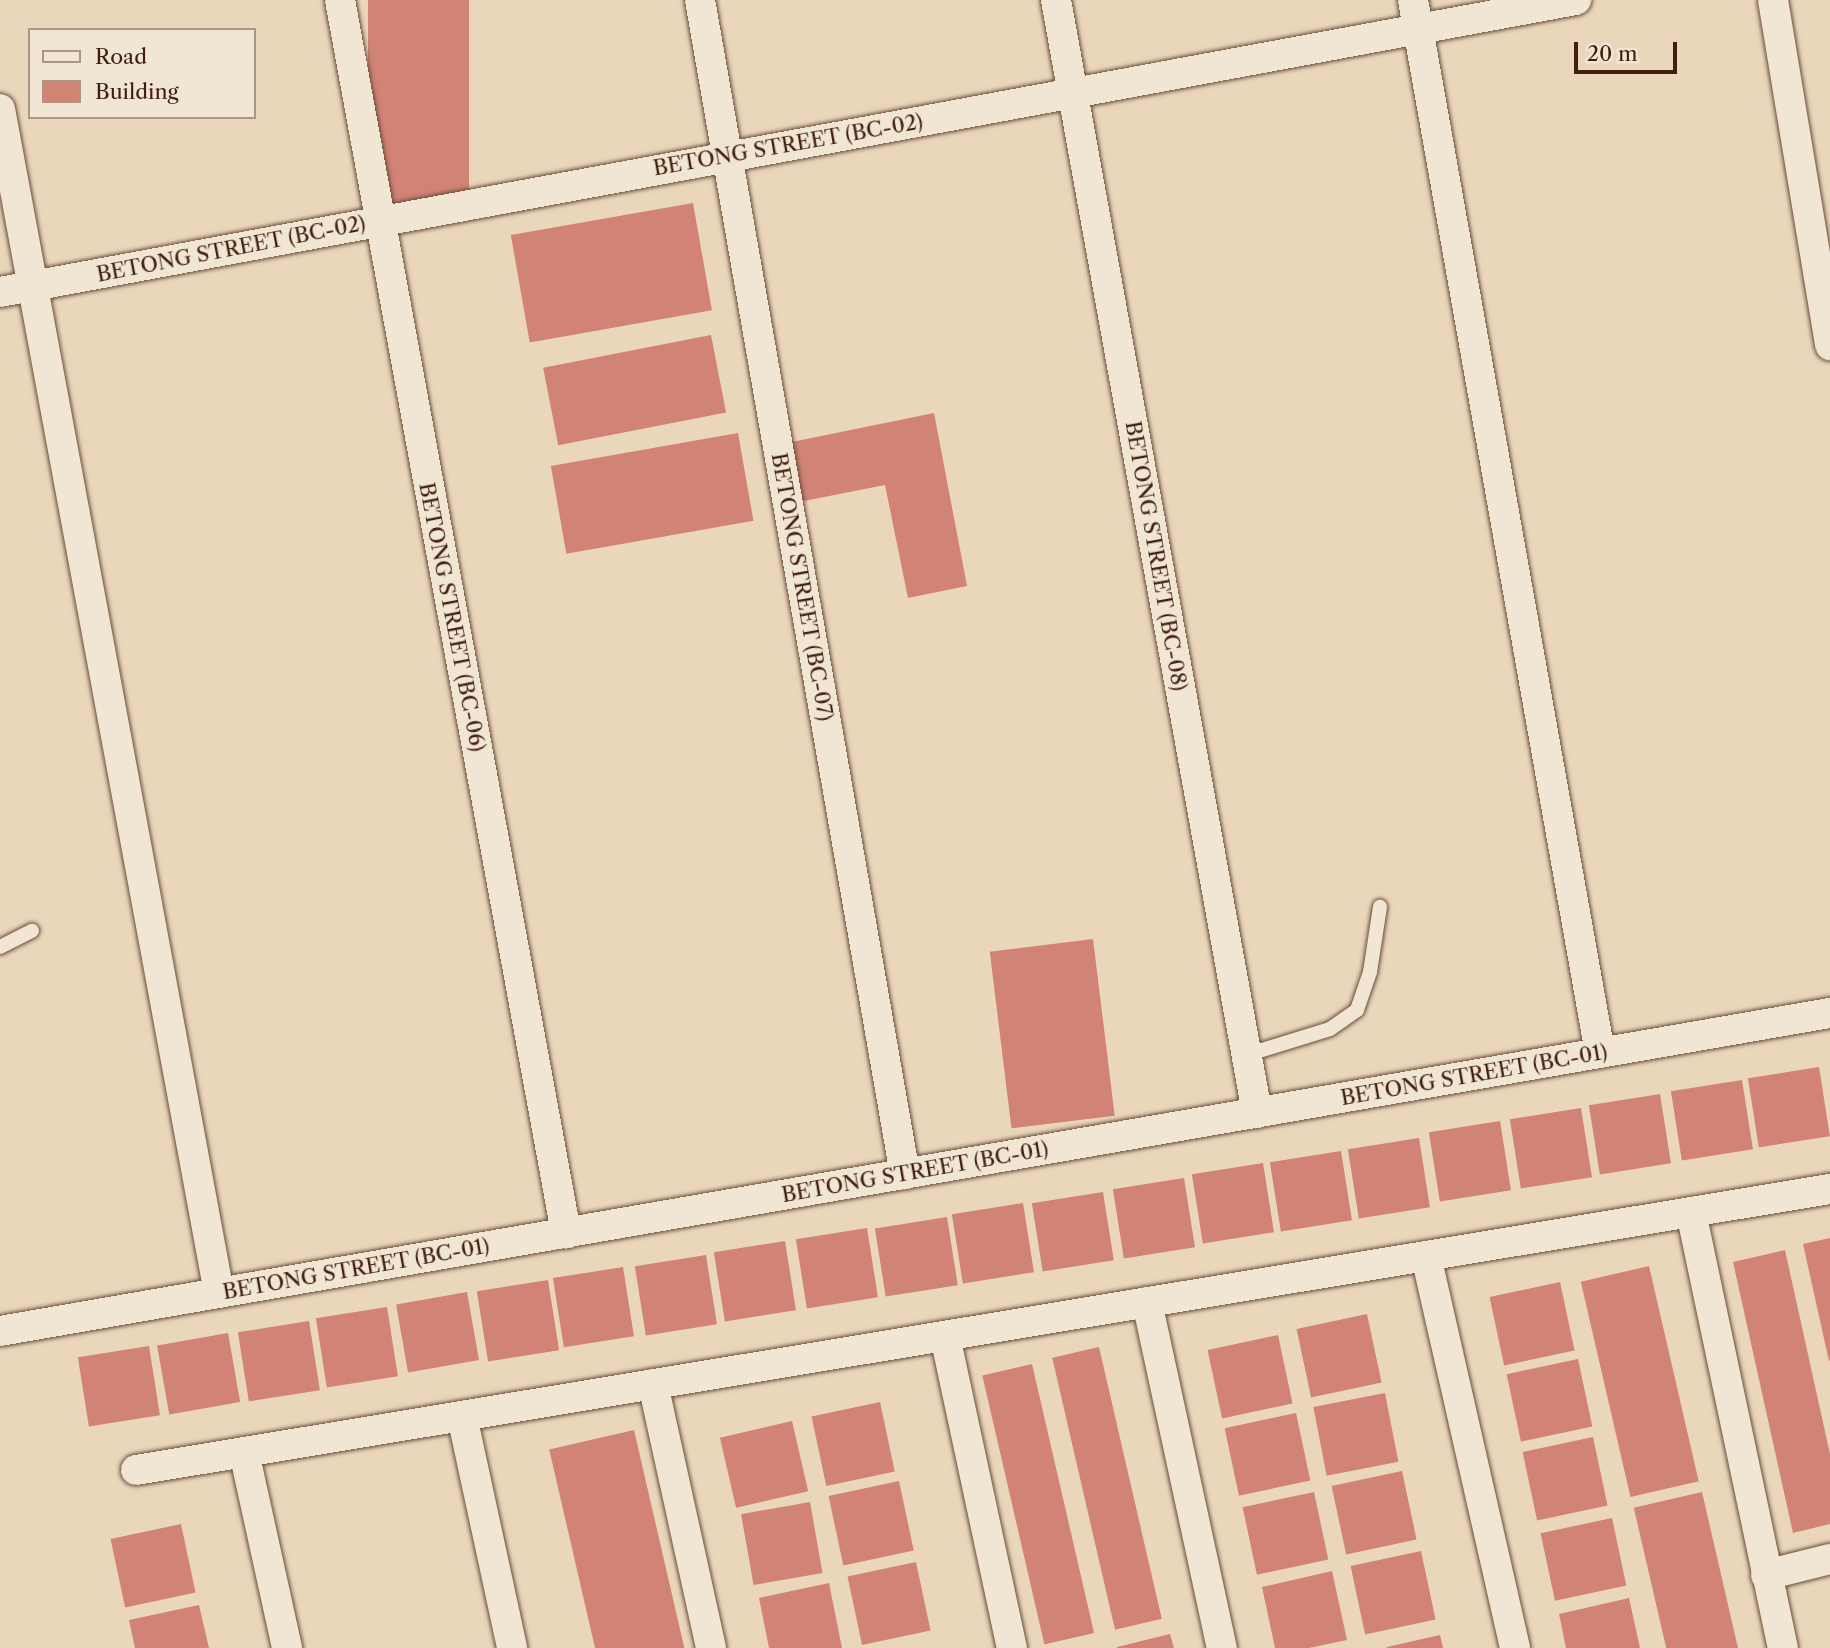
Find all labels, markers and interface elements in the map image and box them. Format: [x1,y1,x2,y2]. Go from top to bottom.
legend [28,28,256,119]
scale bar [1578,28,1681,72]
text: 20 m [1587,41,1638,66]
text: Road [95,44,147,69]
text: Building [95,79,179,104]
street label: BETONG STREET (BC-02) [651,109,925,181]
street label: BETONG STREET (BC-02) [94,210,368,288]
street label: BETONG STREET (BC-08) [1120,419,1192,693]
street label: BETONG STREET (BC-07) [766,451,838,723]
street label: BETONG STREET (BC-06) [413,480,491,754]
street label: BETONG STREET (BC-01) [1338,1039,1610,1111]
street label: BETONG STREET (BC-01) [779,1136,1051,1208]
street label: BETONG STREET (BC-01) [220,1233,492,1305]

